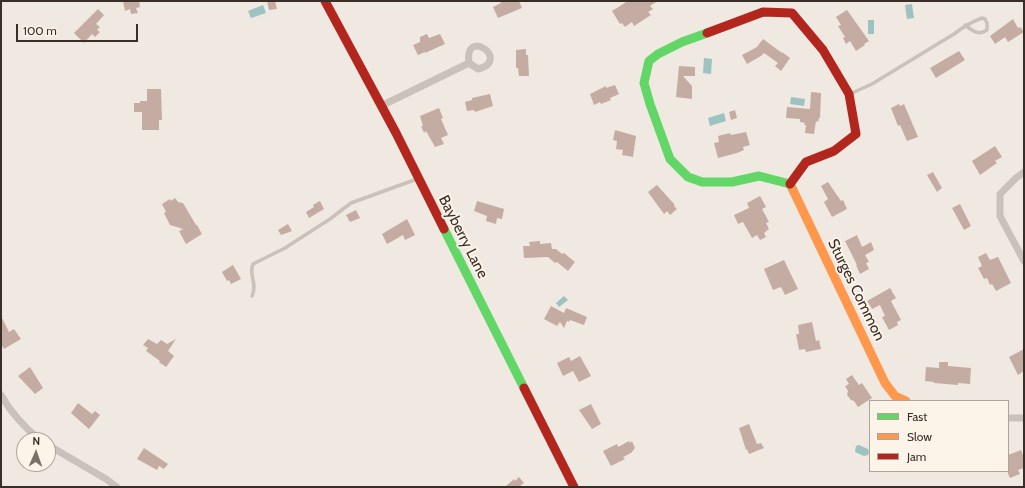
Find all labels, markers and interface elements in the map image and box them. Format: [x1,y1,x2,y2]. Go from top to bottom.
scale bar [18,16,140,42]
text: 100 m [23,23,57,38]
street label: Bayberry Lane [434,193,492,281]
street label: Sturges Common [824,236,888,344]
legend [869,400,1009,472]
text: Fast [907,409,927,424]
text: Slow [907,429,932,444]
north arrow [16,432,56,472]
text: N [32,434,41,448]
text: Jam [907,449,926,464]

